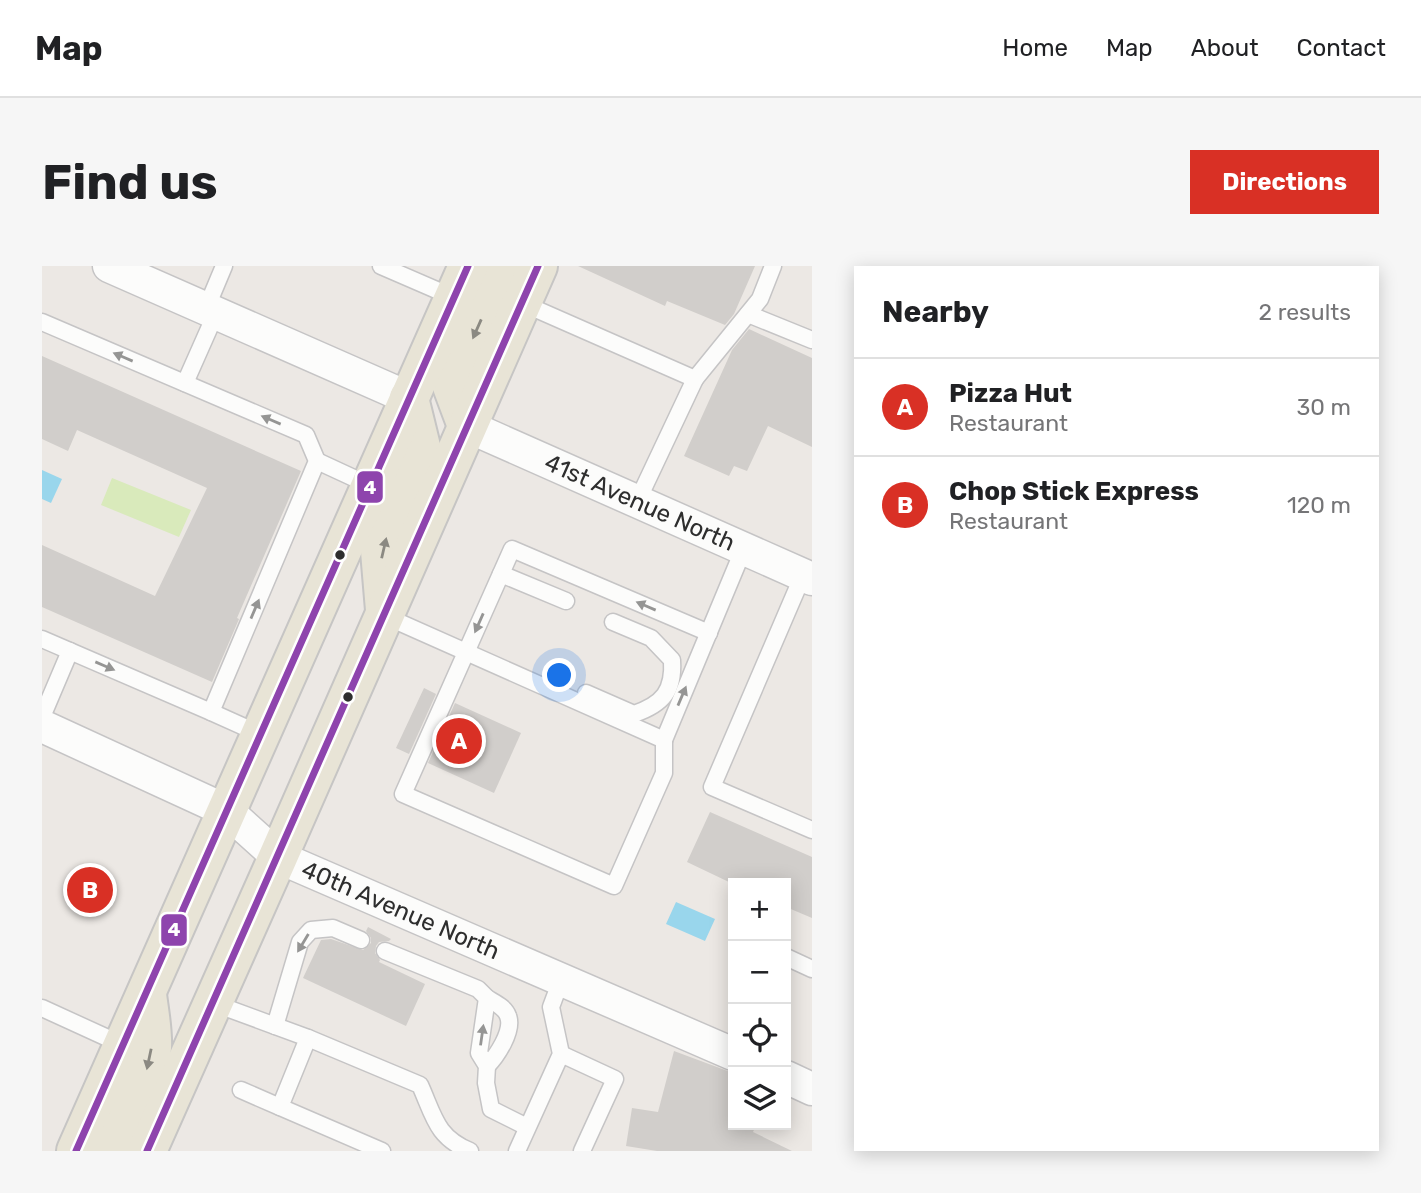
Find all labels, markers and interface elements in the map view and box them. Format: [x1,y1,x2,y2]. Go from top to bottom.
text: Map [35,29,103,68]
text: Home [1002,34,1068,62]
text: Map [1106,34,1153,62]
text: About [1191,34,1259,62]
text: Contact [1297,34,1386,62]
button: Directions [1190,150,1379,214]
text: Find us [42,153,218,211]
text: Nearby [882,294,989,330]
text: 2 results [1259,298,1351,326]
one-way arrow [471,319,483,339]
one-way arrow [112,351,133,362]
text: Pizza Hut [949,378,1072,409]
text: A [897,393,913,421]
text: 30 m [1296,393,1351,421]
text: Restaurant [949,409,1068,437]
one-way arrow [260,414,281,425]
street label: 41st Avenue North [540,448,739,557]
line badge: 4 [356,470,384,504]
text: 4 [364,476,377,499]
text: Chop Stick Express [949,476,1199,507]
text: B [897,491,913,519]
text: 120 m [1287,491,1351,519]
text: Restaurant [949,507,1068,535]
one-way arrow [378,537,389,559]
unlabelled marker [333,548,347,562]
one-way arrow [249,599,261,619]
one-way arrow [636,600,656,612]
one-way arrow [473,613,485,633]
your location [542,658,576,692]
one-way arrow [94,661,115,672]
one-way arrow [676,686,688,706]
unlabelled marker [341,690,355,704]
pin: A [436,715,482,767]
street label: 40th Avenue North [297,855,504,965]
pin: B [67,864,113,916]
map controls [728,878,791,1130]
button: + [728,878,791,941]
line badge: 4 [160,913,188,947]
text: 4 [168,918,181,941]
one-way arrow [296,933,309,952]
button: − [728,941,791,1004]
button: locate [728,1004,791,1067]
one-way arrow [477,1024,488,1046]
one-way arrow [143,1048,154,1070]
button: layers [728,1067,791,1130]

